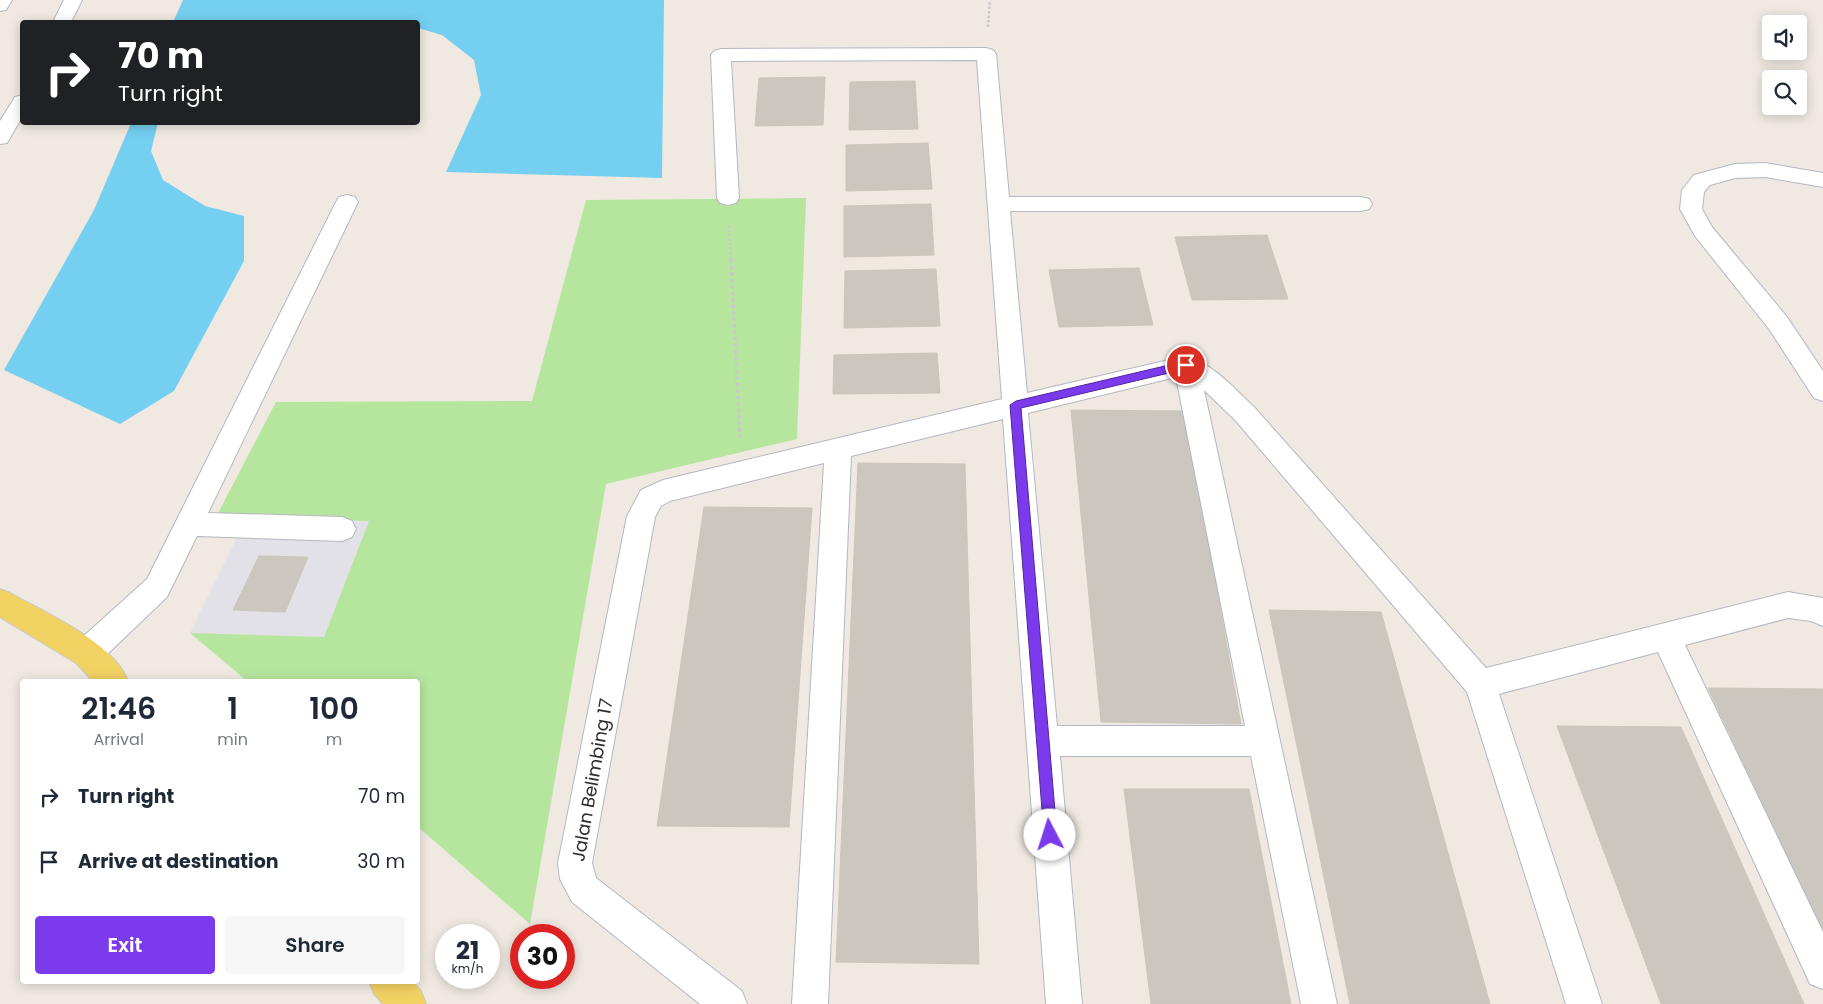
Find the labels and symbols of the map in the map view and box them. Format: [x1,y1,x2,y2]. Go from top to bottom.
pin [1165,344,1207,386]
street label: Jalan Belimbing 17 [565,696,619,863]
position arrow [1023,808,1075,860]
speed limit sign: 30 [510,924,575,989]

